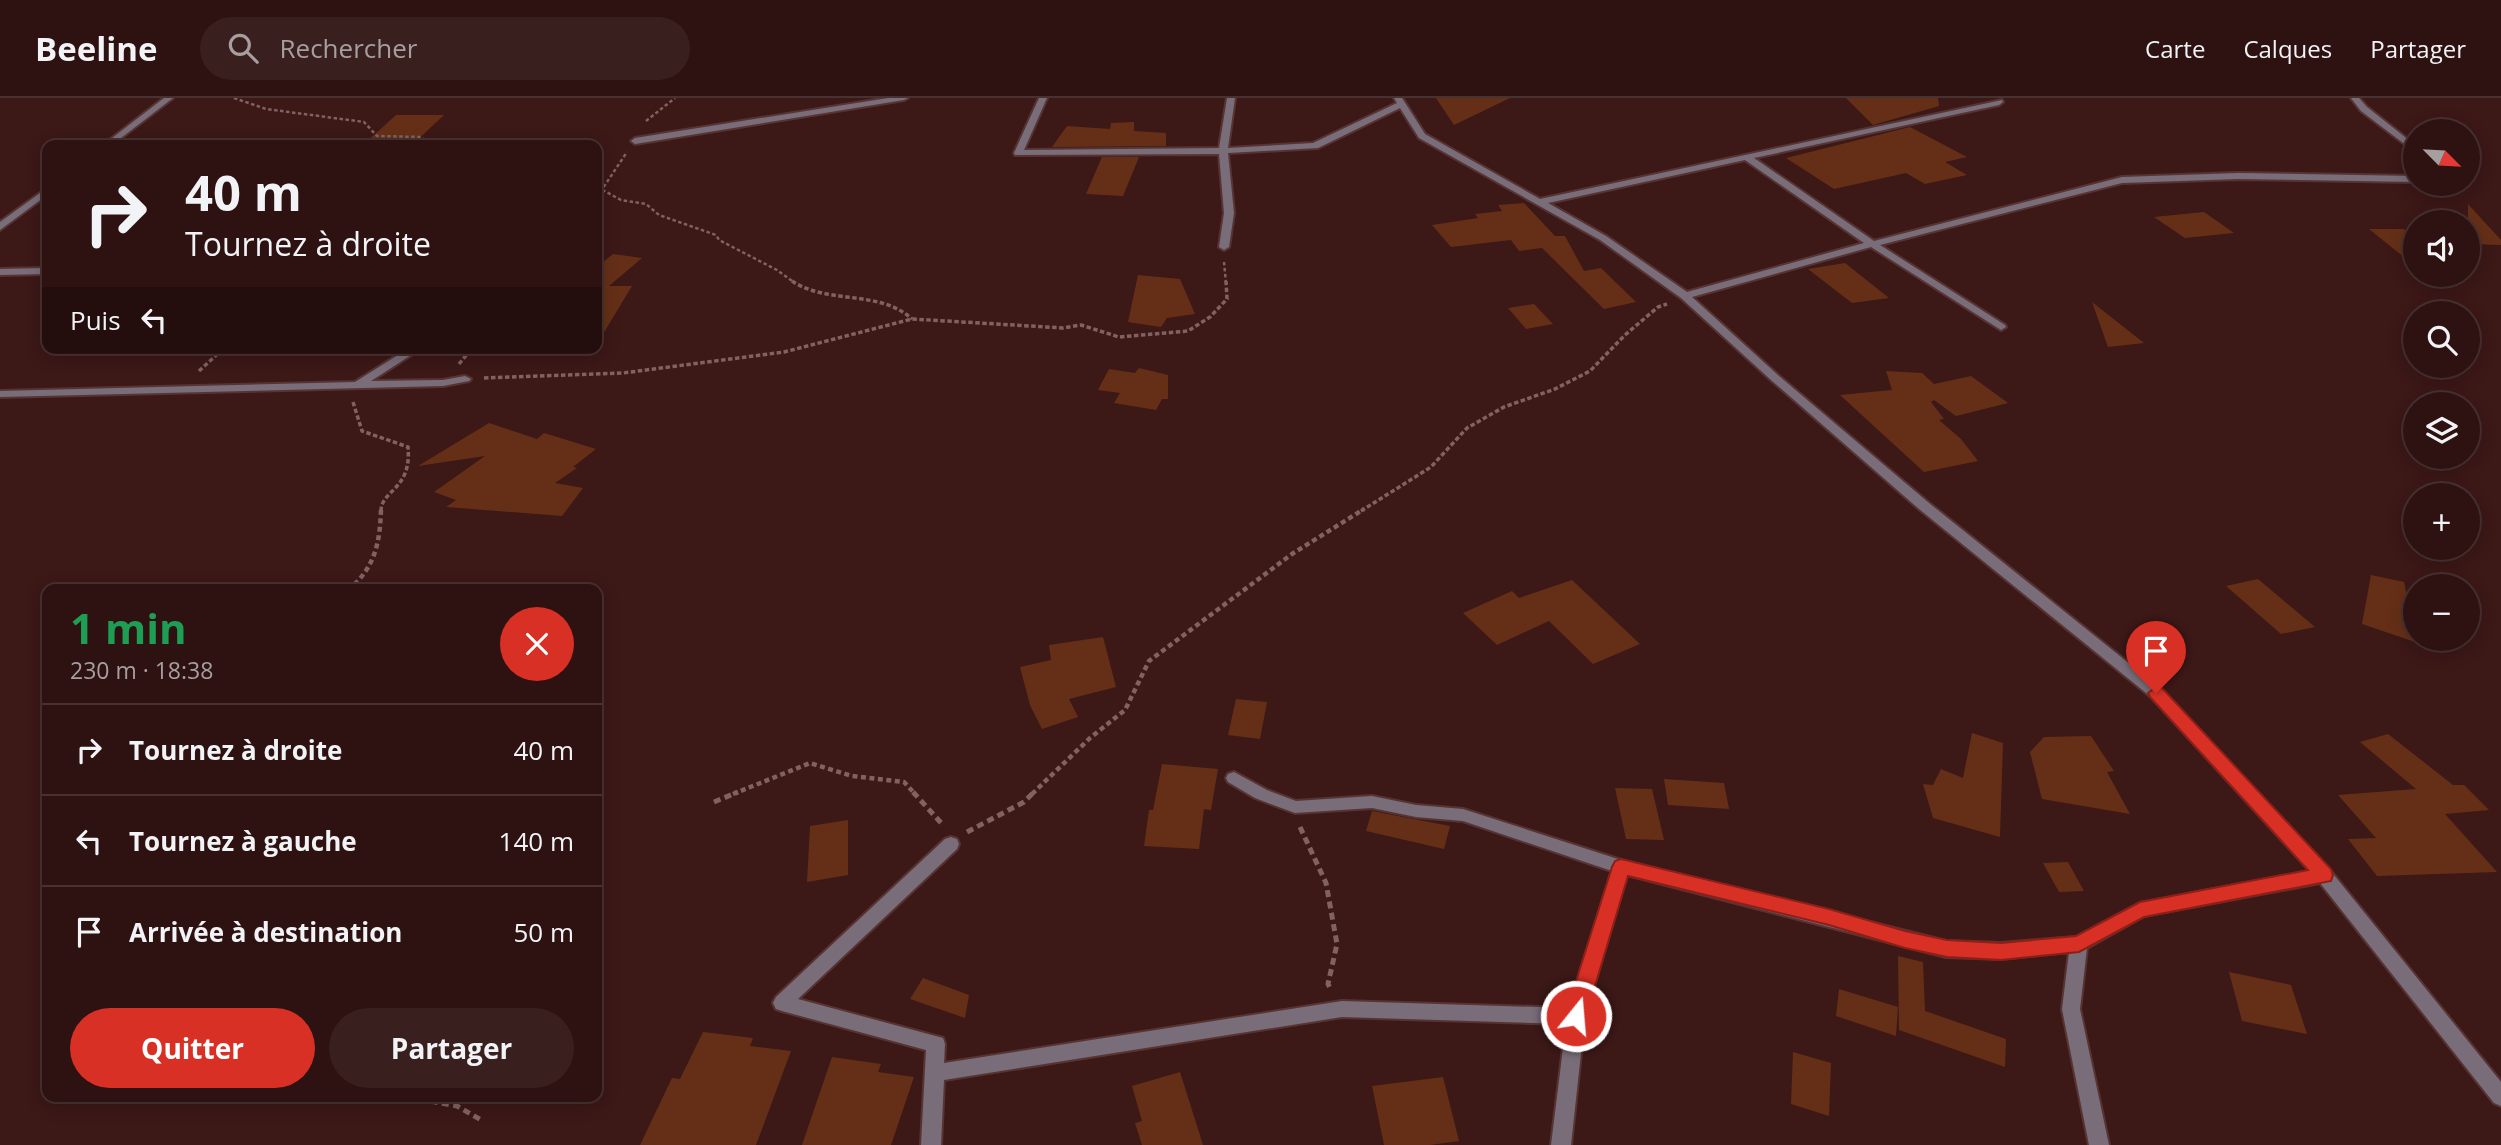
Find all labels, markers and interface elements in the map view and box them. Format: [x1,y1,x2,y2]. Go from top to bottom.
search box [200,17,690,80]
text: Beeline [35,26,158,71]
icon: search [224,29,262,67]
text: Rechercher [280,30,417,66]
text: Carte [2145,32,2205,65]
text: Calques [2243,32,2332,65]
text: Partager [2370,32,2466,65]
north arrow [2403,119,2480,196]
map controls [2403,119,2480,651]
text: 40 m [185,159,302,225]
icon: right [70,168,161,259]
button: sound [2403,210,2480,287]
text: Tournez à droite [185,222,431,265]
icon: left [135,301,173,339]
button: search [2403,301,2480,378]
text: Puis [70,302,121,338]
button: layers [2403,392,2480,469]
button: + [2403,483,2480,560]
button: − [2403,574,2480,651]
text: 1 min [70,599,187,656]
button: close [500,607,574,681]
pin [2126,621,2186,693]
icon: arrive [2137,632,2175,670]
text: 230 m · 18:38 [70,654,213,686]
icon: right [70,731,108,769]
text: Tournez à droite [129,732,342,768]
text: 40 m [513,732,574,768]
icon: left [70,822,108,860]
text: Tournez à gauche [129,823,357,859]
text: 140 m [499,823,574,859]
icon: arrive [70,913,108,951]
text: Arrivée à destination [129,914,402,950]
text: 50 m [513,914,574,950]
position arrow [1539,979,1613,1053]
button: Quitter [70,1008,315,1088]
button: Partager [329,1008,574,1088]

